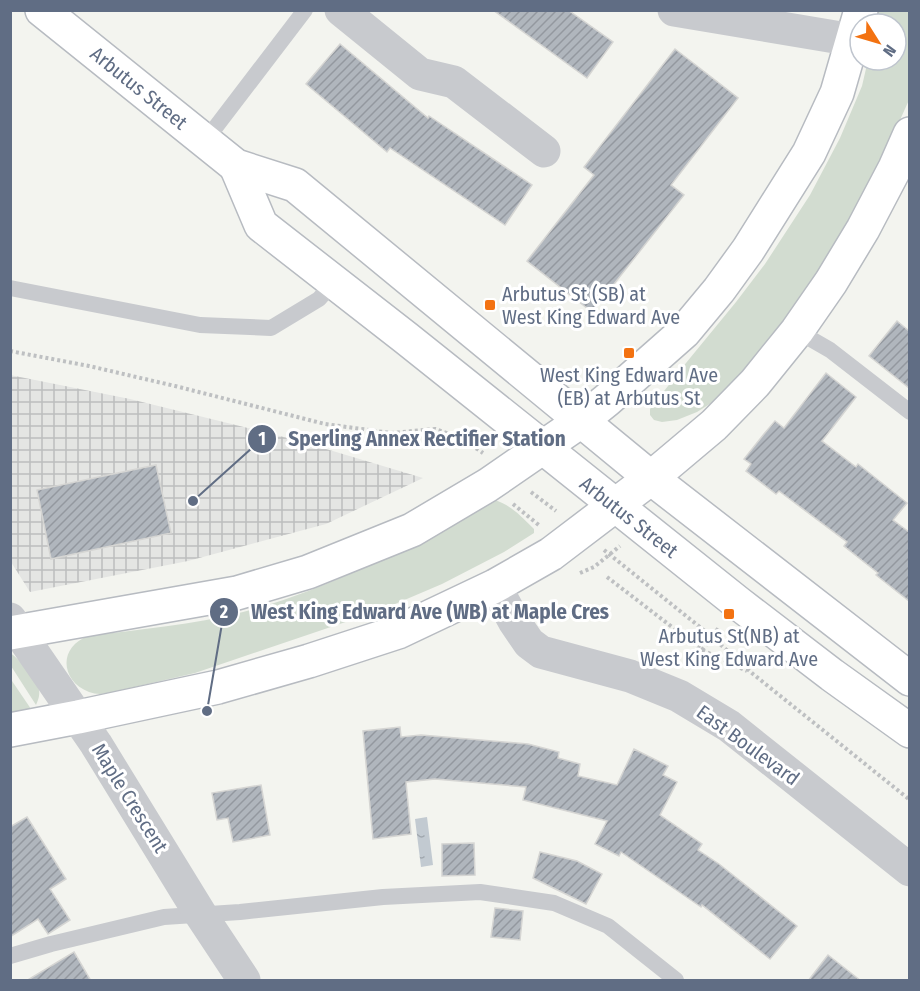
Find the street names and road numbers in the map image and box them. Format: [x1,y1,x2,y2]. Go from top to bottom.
street label: Arbutus Street [86,42,193,135]
street label: Arbutus Street [575,471,683,563]
street label: East Boulevard [692,700,804,790]
street label: Maple Crescent [87,739,173,857]

